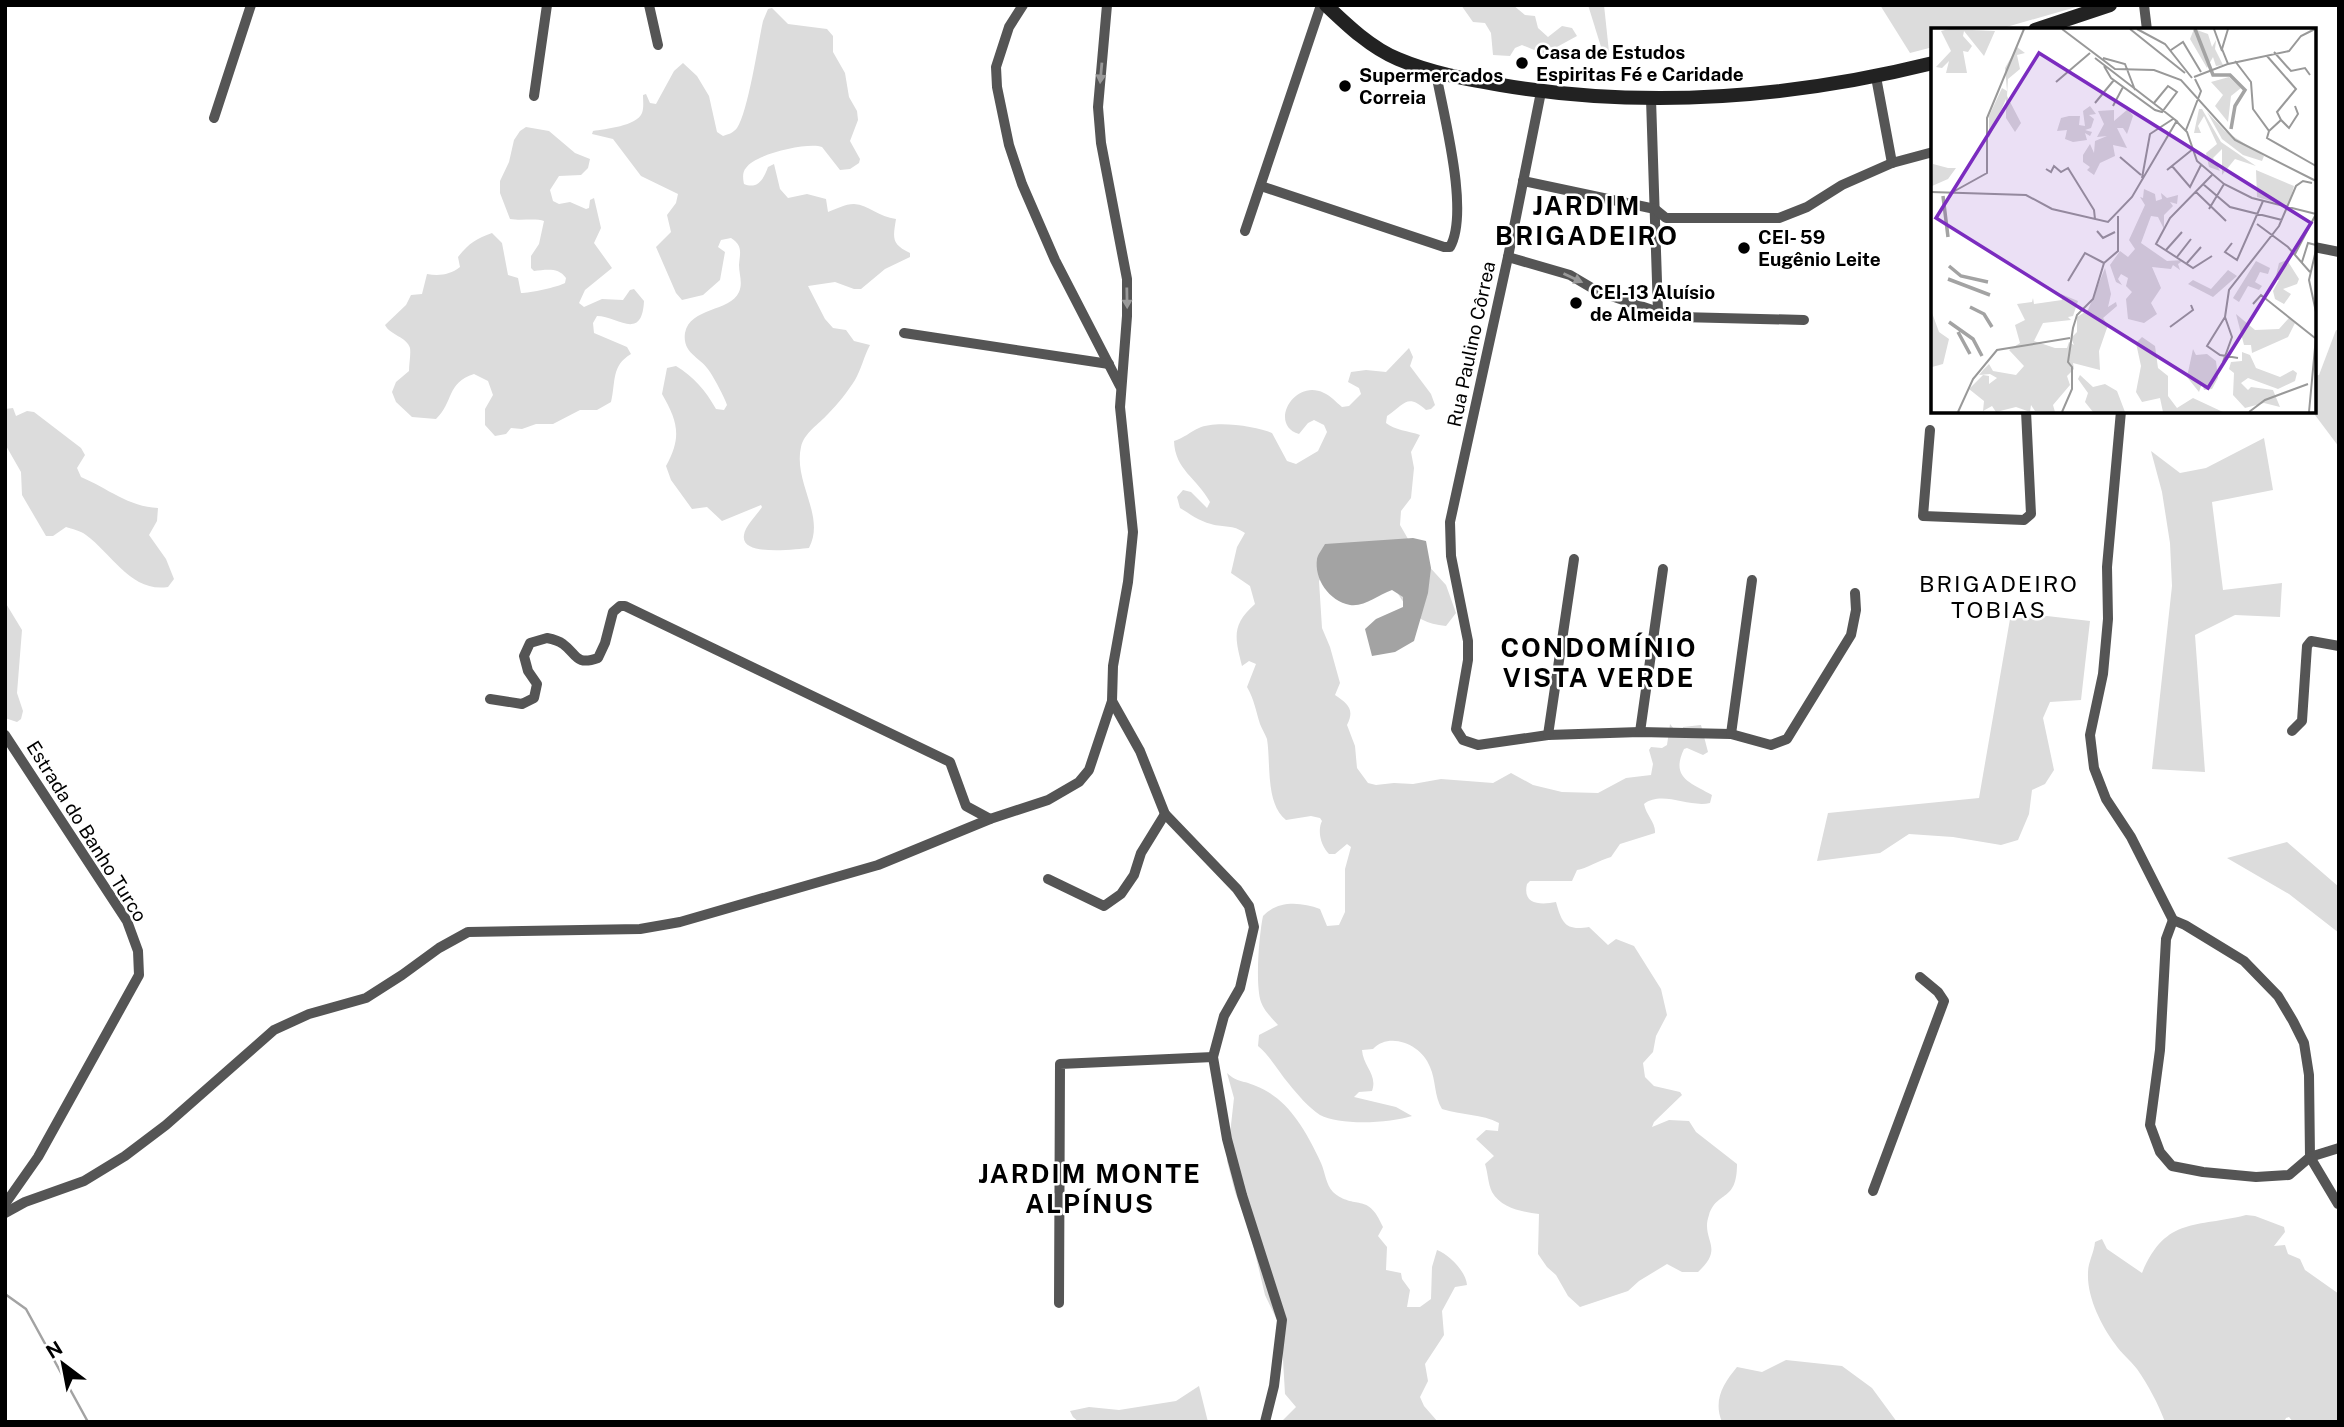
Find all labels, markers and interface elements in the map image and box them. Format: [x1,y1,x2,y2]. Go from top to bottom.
inset map [1931,28,2316,413]
place label: Casa de Estudos Espiritas Fé e Caridade [1536,41,1744,85]
marker: Casa de Estudos Espiritas Fé e Caridade [1514,55,1530,71]
one-way arrow [1095,62,1106,84]
place label: Supermercados Correia [1359,64,1503,108]
marker: Supermercados Correia [1337,78,1353,94]
district label: JARDIM BRIGADEIRO [1495,190,1679,251]
place label: CEI- 59 Eugênio Leite [1758,226,1881,270]
marker: CEI- 59 Eugênio Leite [1736,240,1752,256]
street label: Rua Paulino Côrrea [1443,259,1499,429]
one-way arrow [1563,272,1583,284]
place label: CEI-13 Aluísio de Almeida [1590,281,1715,325]
one-way arrow [1121,287,1133,309]
marker: CEI-13 Aluísio de Almeida [1568,295,1584,311]
district label: BRIGADEIRO TOBIAS [1919,570,2079,623]
district label: CONDOMÍNIO VISTA VERDE [1500,632,1698,693]
street label: Estrada do Banho Turco [22,737,152,925]
district label: JARDIM MONTE ALPÍNUS [978,1158,1202,1219]
north arrow [28,1329,98,1399]
text: N [42,1336,66,1363]

